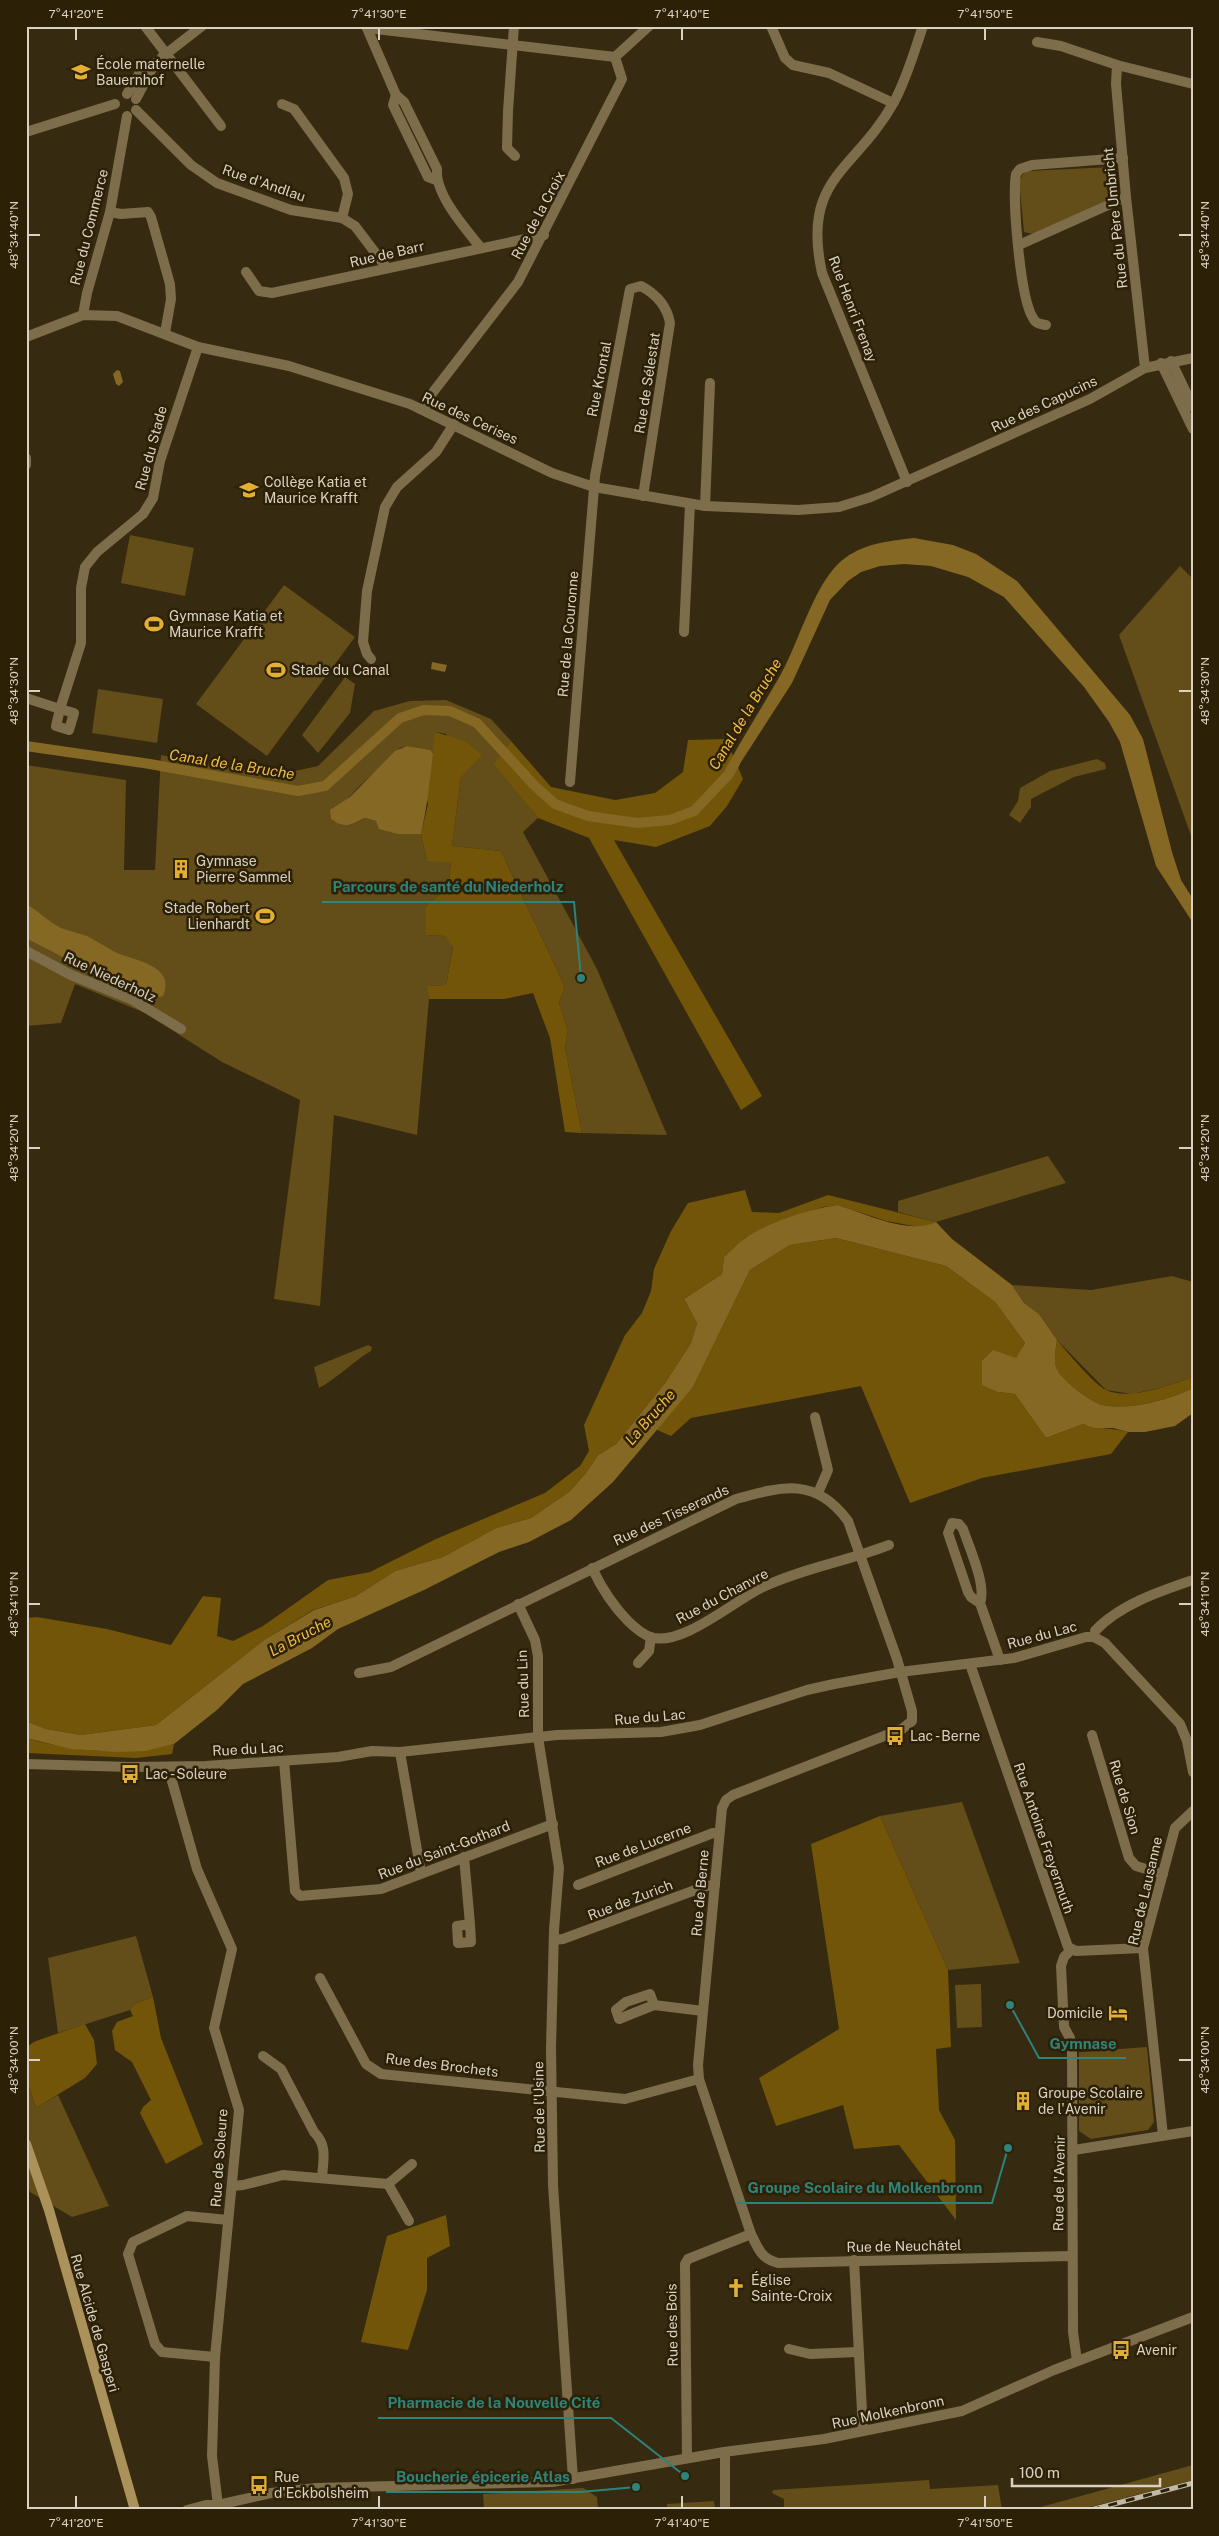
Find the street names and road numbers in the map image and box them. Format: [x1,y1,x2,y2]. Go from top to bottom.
street label: Rue du Père Umbricht [1100,147,1130,289]
street label: Rue d'Andlau [220,161,308,205]
street label: Rue du Commerce [67,167,111,287]
street label: Rue de la Croix [508,168,568,262]
street label: Rue de Barr [348,238,426,270]
street label: Rue Henri Frenay [825,254,881,365]
street label: Rue de Sélestat [631,331,663,435]
street label: Rue Krontal [584,340,614,418]
street label: Rue des Capucins [988,372,1100,436]
street label: Rue des Cerises [420,389,520,447]
street label: Rue du Stade [132,404,170,492]
street label: Rue de la Couronne [555,570,581,698]
street label: Rue Niederholz [62,949,159,1005]
street label: Rue des Tisserands [611,1481,731,1549]
street label: Rue du Chanvre [673,1565,771,1627]
street label: Rue du Lac [1005,1618,1079,1652]
street label: Rue du Lin [514,1650,532,1718]
street label: Rue du Lac [614,1706,686,1728]
street label: Rue du Lac [212,1739,284,1759]
street label: Rue de Sion [1106,1758,1144,1836]
street label: Rue Antoine Freyermuth [1011,1760,1077,1916]
street label: Rue du Saint-Gothard [376,1817,512,1883]
street label: Rue de Lucerne [593,1819,693,1871]
street label: Rue de Lausanne [1125,1835,1165,1947]
street label: Rue de Berne [688,1849,712,1937]
street label: Rue de Zurich [585,1876,675,1924]
street label: Rue des Brochets [385,2050,499,2080]
street label: Rue de l'Usine [530,2061,548,2153]
street label: Rue de Soleure [208,2108,230,2208]
street label: Rue de l'Avenir [1050,2135,1068,2231]
street label: Rue de Neuchâtel [846,2237,962,2255]
street label: Rue Alcide de Gasperi [68,2252,122,2394]
street label: Rue des Bois [663,2283,681,2367]
street label: Rue Molkenbronn [830,2392,946,2432]

